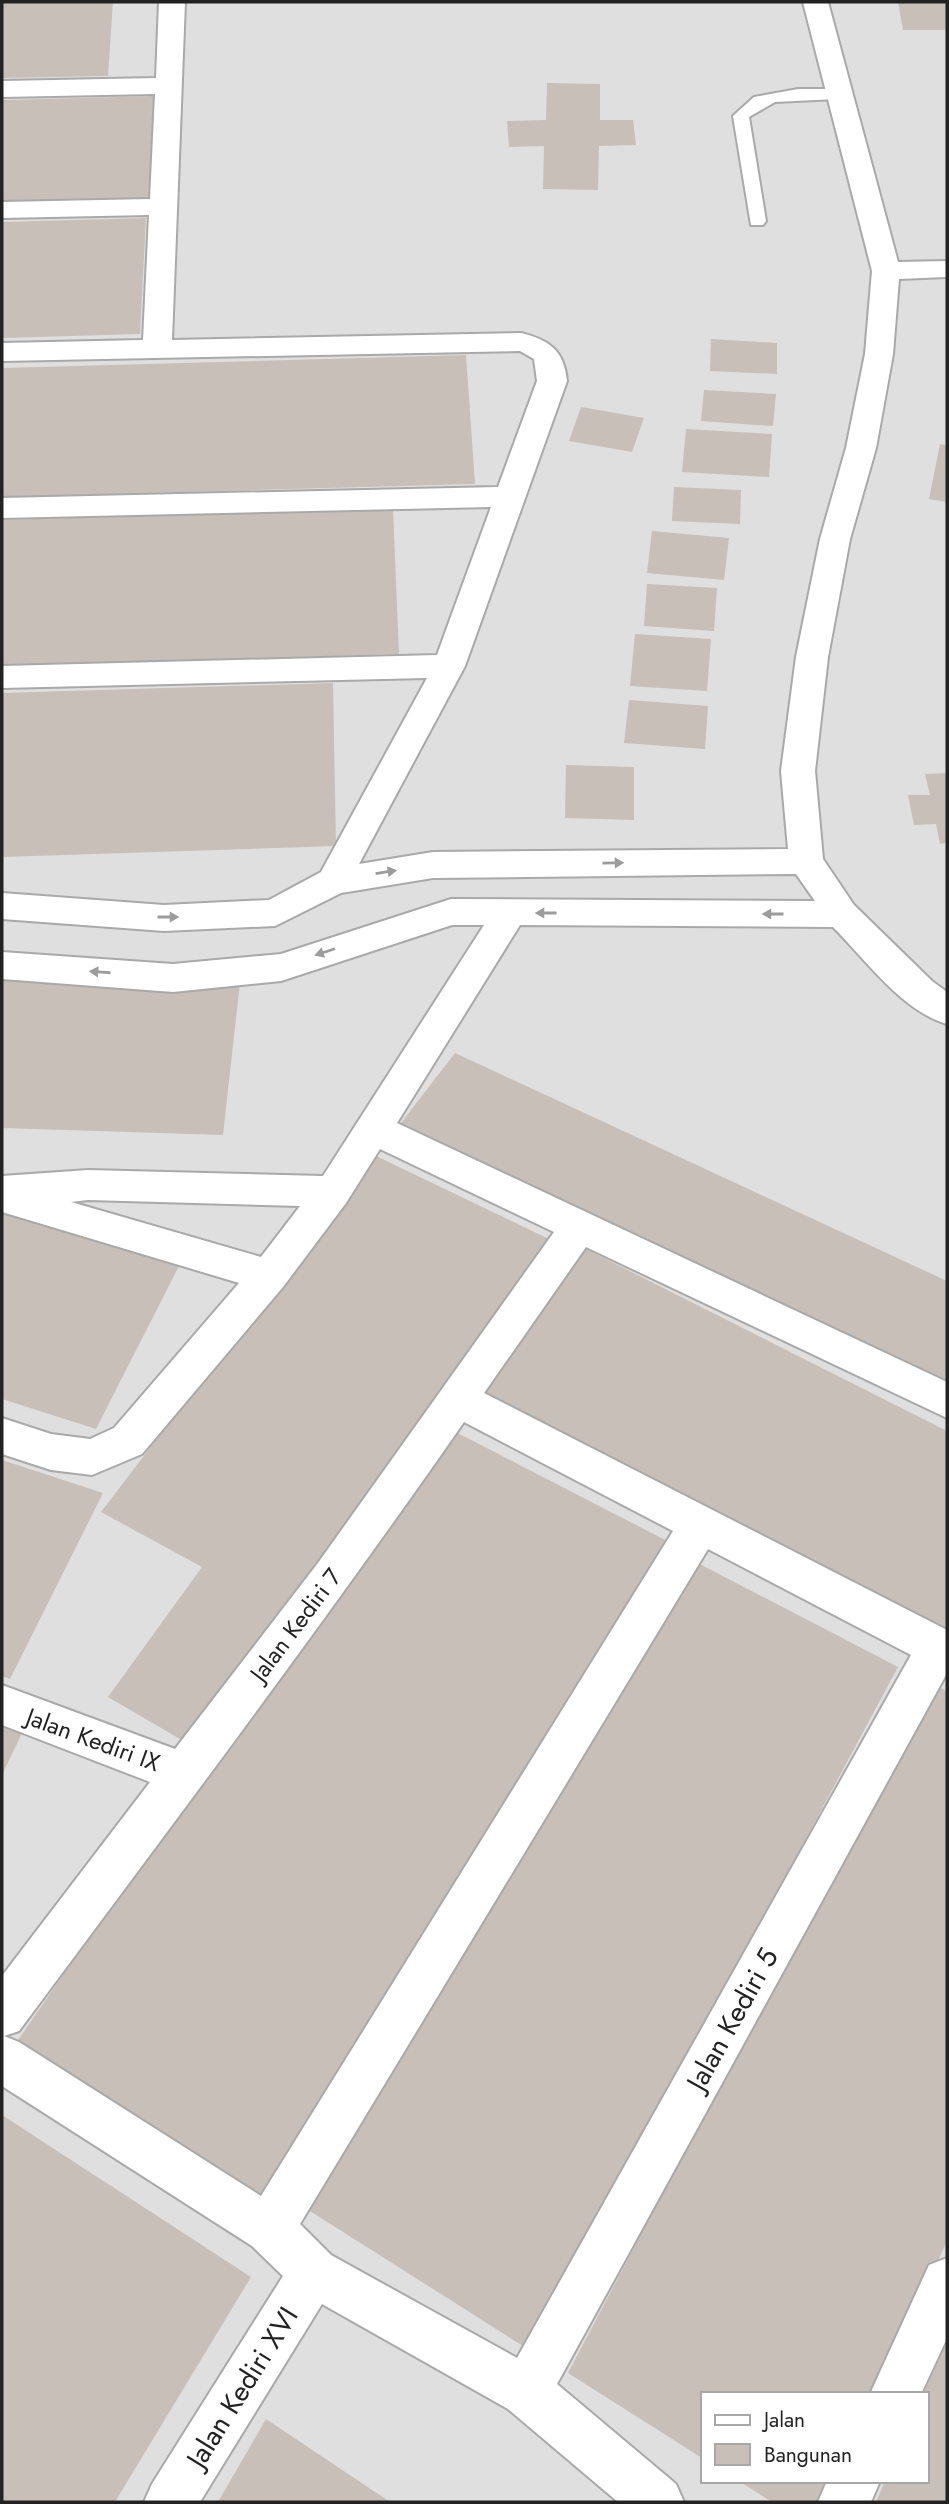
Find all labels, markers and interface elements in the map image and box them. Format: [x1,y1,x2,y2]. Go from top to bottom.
one-way arrow [602,857,624,869]
one-way arrow [375,867,397,878]
one-way arrow [535,907,557,919]
one-way arrow [762,908,784,920]
one-way arrow [157,911,179,923]
one-way arrow [314,948,335,958]
one-way arrow [89,966,111,977]
street label: Jalan Kediri 7 [240,1561,350,1691]
street label: Jalan Kediri IX [19,1698,166,1780]
street label: Jalan Kediri 5 [675,1941,788,2101]
street label: Jalan Kediri XVI [174,2299,308,2479]
legend [701,2392,928,2483]
text: Jalan [761,2405,805,2435]
text: Bangunan [764,2440,852,2470]

